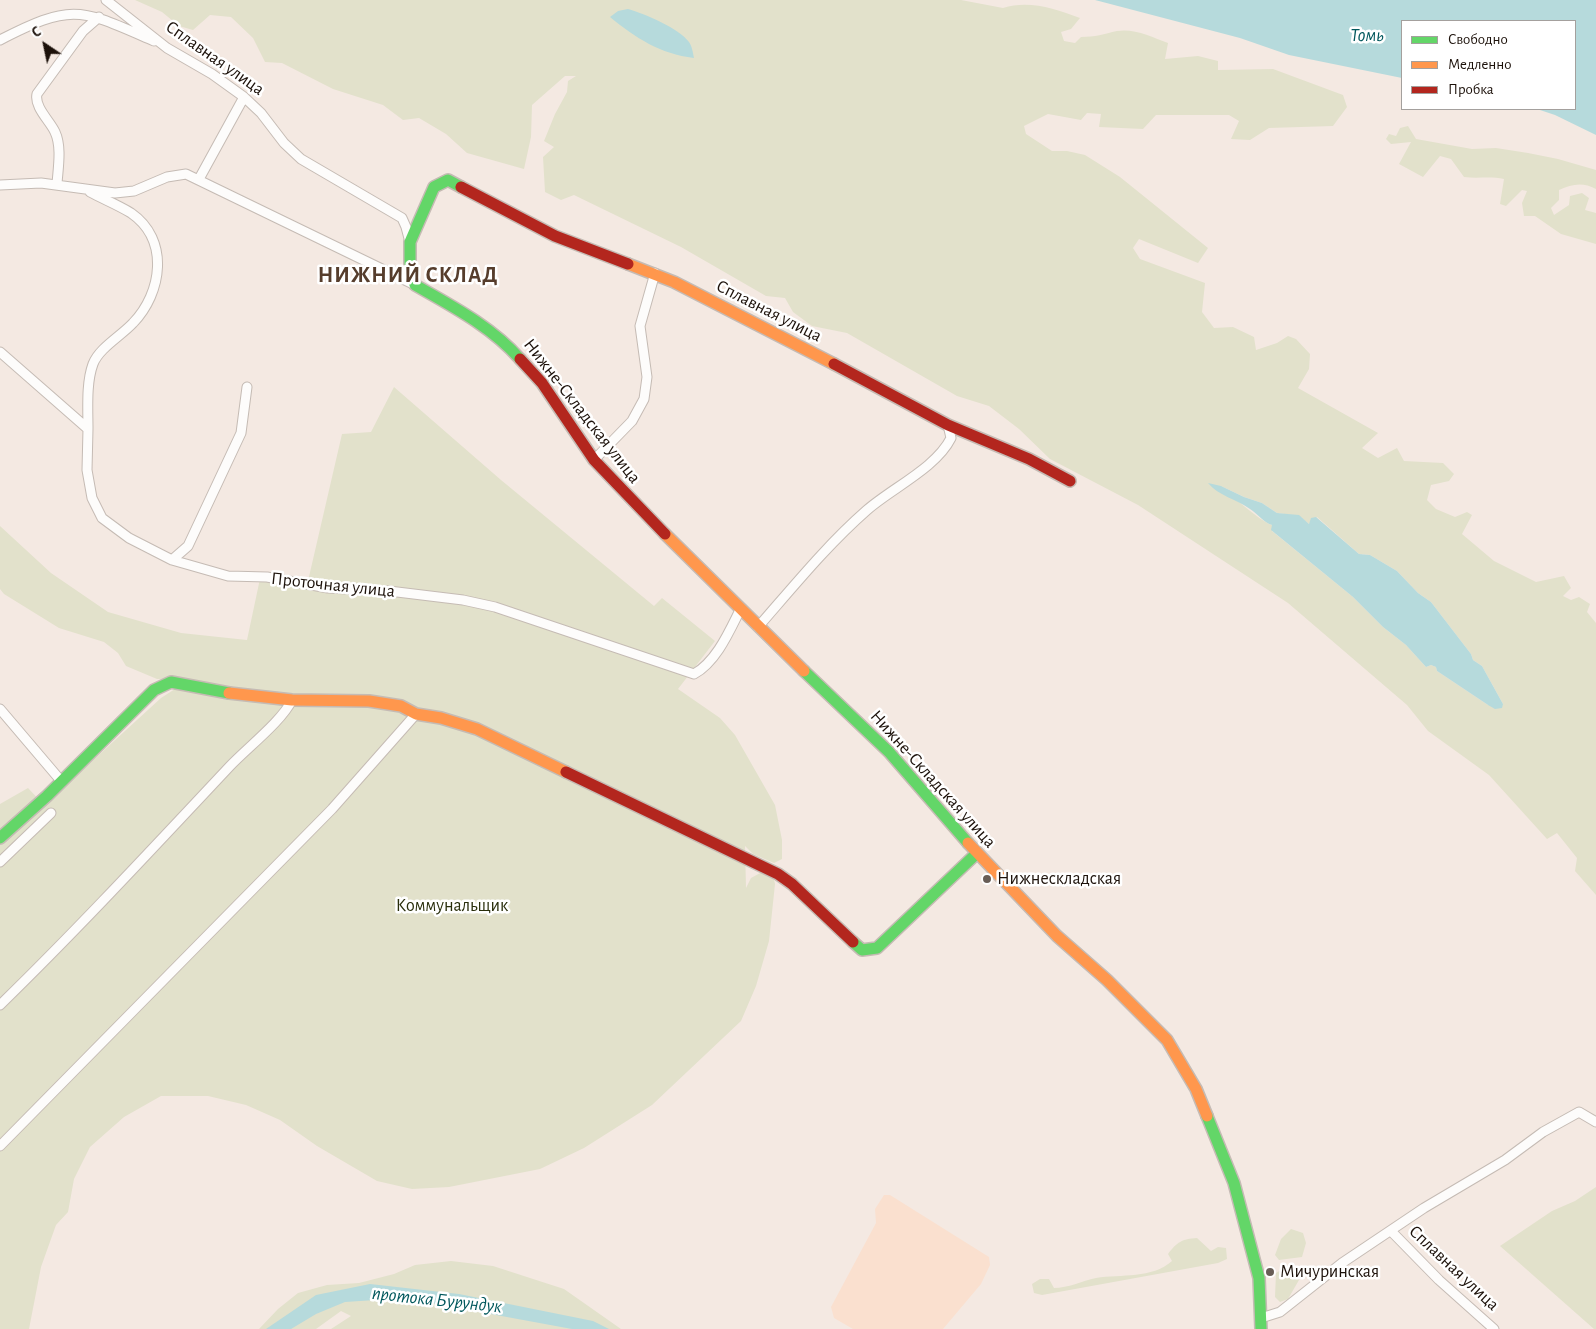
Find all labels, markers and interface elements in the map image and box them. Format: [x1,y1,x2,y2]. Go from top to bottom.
street label: Сплавная улица [161,16,269,100]
north arrow [20,20,70,70]
legend [1401,20,1576,110]
water label: Томь [1350,24,1384,46]
text: С [29,25,44,41]
text: Свободно [1448,32,1508,47]
text: Медленно [1448,57,1512,72]
text: Пробка [1448,82,1494,97]
district label: НИЖНИЙ СКЛАД [316,262,500,288]
street label: Сплавная улица [713,275,825,347]
street label: Нижне-Складская улица [519,334,645,488]
street label: Проточная улица [270,568,396,602]
street label: Нижне-Складская улица [865,706,1001,852]
place label: Нижнескладская [997,868,1121,890]
marker: Нижнескладская [981,873,993,885]
park label: Коммунальщик [396,895,508,917]
street label: Сплавная улица [1404,1221,1504,1315]
place label: Мичуринская [1280,1261,1379,1283]
marker: Мичуринская [1264,1266,1276,1278]
water label: протока Бурундук [371,1282,503,1318]

